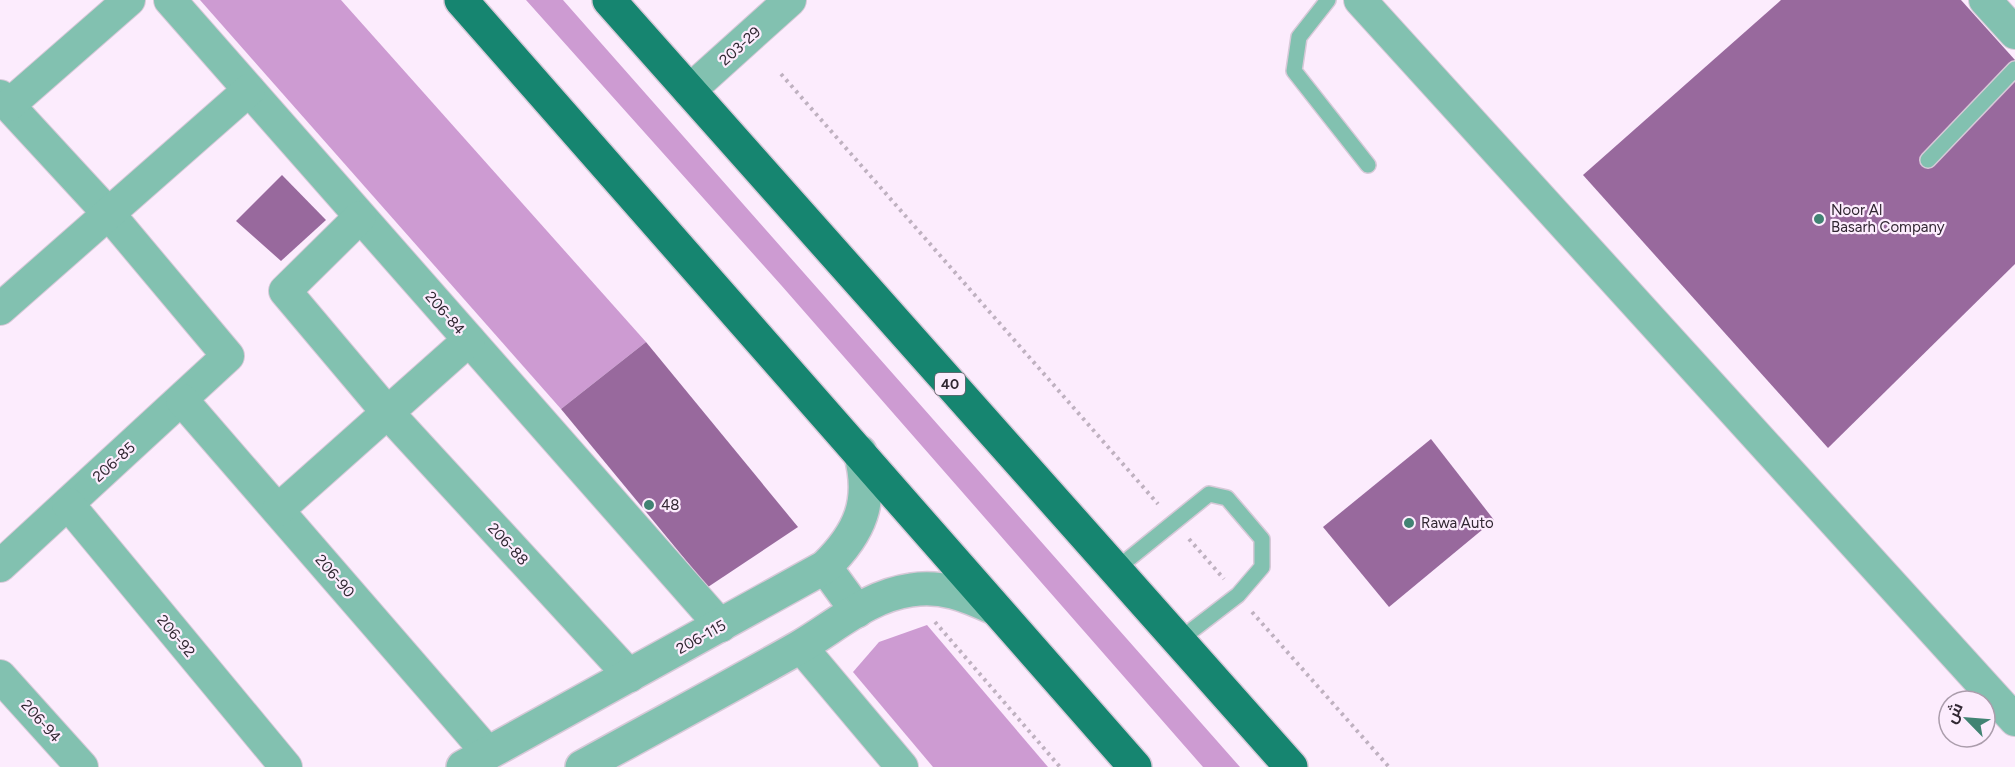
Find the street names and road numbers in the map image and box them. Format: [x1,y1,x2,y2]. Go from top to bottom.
street label: 203-29 [716,23,764,69]
street label: 206-84 [421,288,469,338]
road number: 40 [935,373,965,395]
street label: 206-85 [89,438,139,486]
street label: 206-88 [484,519,532,569]
street label: 206-90 [312,551,358,601]
street label: 206-92 [153,611,199,661]
street label: 206-115 [673,616,729,658]
street label: 206-94 [17,696,65,746]

